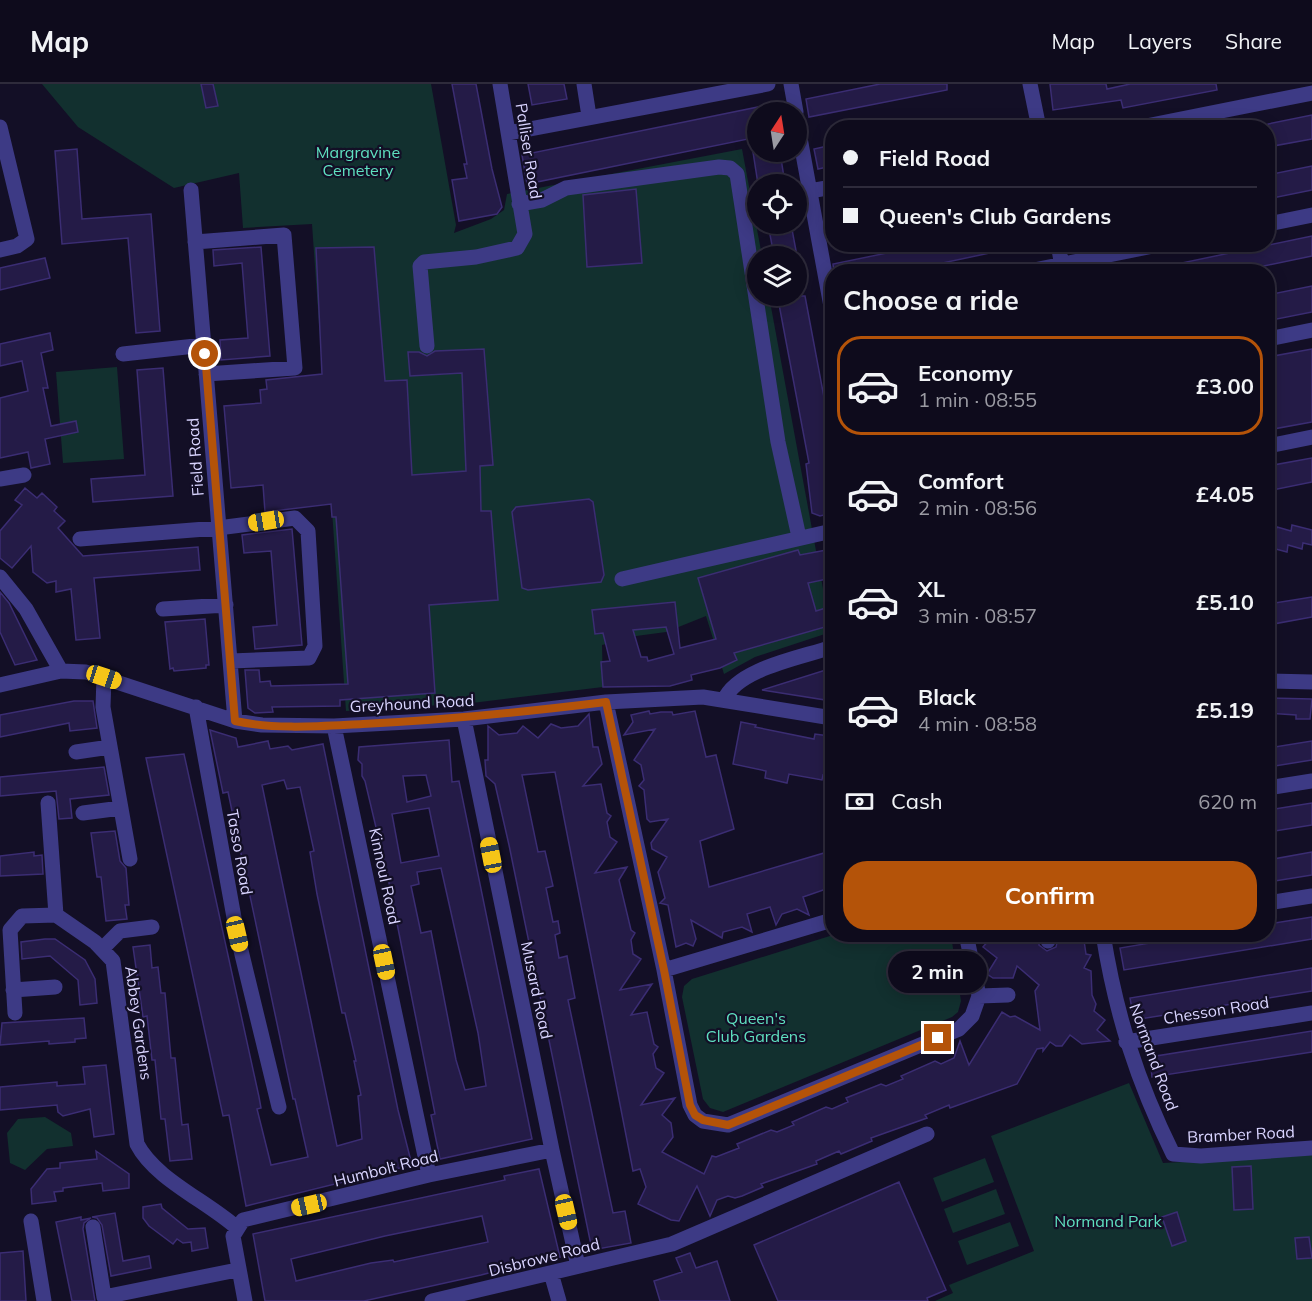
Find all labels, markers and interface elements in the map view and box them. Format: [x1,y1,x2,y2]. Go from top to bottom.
text: Map [30,24,89,59]
text: Map [1052,28,1095,54]
text: Layers [1128,28,1192,54]
text: Share [1225,28,1282,54]
street label: Palliser Road [512,102,546,200]
north arrow [747,102,807,162]
map controls [747,102,807,306]
park label: Margravine Cemetery [316,142,400,180]
text: Field Road [879,144,990,172]
button: locate [747,174,807,234]
text: Queen's Club Gardens [879,202,1111,230]
button: layers [747,246,807,306]
text: Choose a ride [843,283,1019,317]
route start [191,340,218,367]
icon: car [846,359,900,413]
text: Economy [918,359,1013,387]
text: £3.00 [1196,372,1254,400]
text: 1 min · 08:55 [918,387,1037,412]
street label: Field Road [182,417,208,497]
icon: car [846,467,900,521]
text: Comfort [918,467,1004,495]
text: £4.05 [1196,480,1254,508]
text: 2 min · 08:56 [918,495,1037,520]
car [247,509,285,533]
icon: car [846,575,900,629]
text: XL [918,575,945,603]
text: £5.10 [1196,588,1254,616]
text: 3 min · 08:57 [918,603,1037,628]
car [84,663,124,691]
icon: car [846,683,900,737]
text: Black [918,683,976,711]
street label: Greyhound Road [349,690,475,716]
text: £5.19 [1196,696,1254,724]
text: 4 min · 08:58 [918,711,1037,736]
icon: cash [843,785,876,818]
text: Cash [891,787,943,815]
text: 620 m [1198,789,1257,814]
street label: Tasso Road [223,808,257,896]
street label: Kinnoul Road [365,826,405,926]
car [479,836,503,874]
button: Confirm [843,861,1257,930]
car [224,914,250,954]
street label: Musard Road [517,939,557,1041]
car [371,943,397,981]
callout: 2 min [888,951,988,993]
text: 2 min [911,959,964,984]
street label: Abbey Gardens [121,965,157,1081]
street label: Chesson Road [1162,992,1270,1028]
street label: Normand Road [1125,1001,1183,1113]
park label: Queen's Club Gardens [706,1008,806,1046]
route end [924,1024,951,1051]
street label: Bramber Road [1187,1121,1295,1147]
street label: Humbolt Road [332,1145,440,1191]
car [289,1192,329,1218]
car [553,1192,579,1232]
park label: Normand Park [1054,1211,1162,1231]
street label: Disbrowe Road [486,1234,602,1280]

